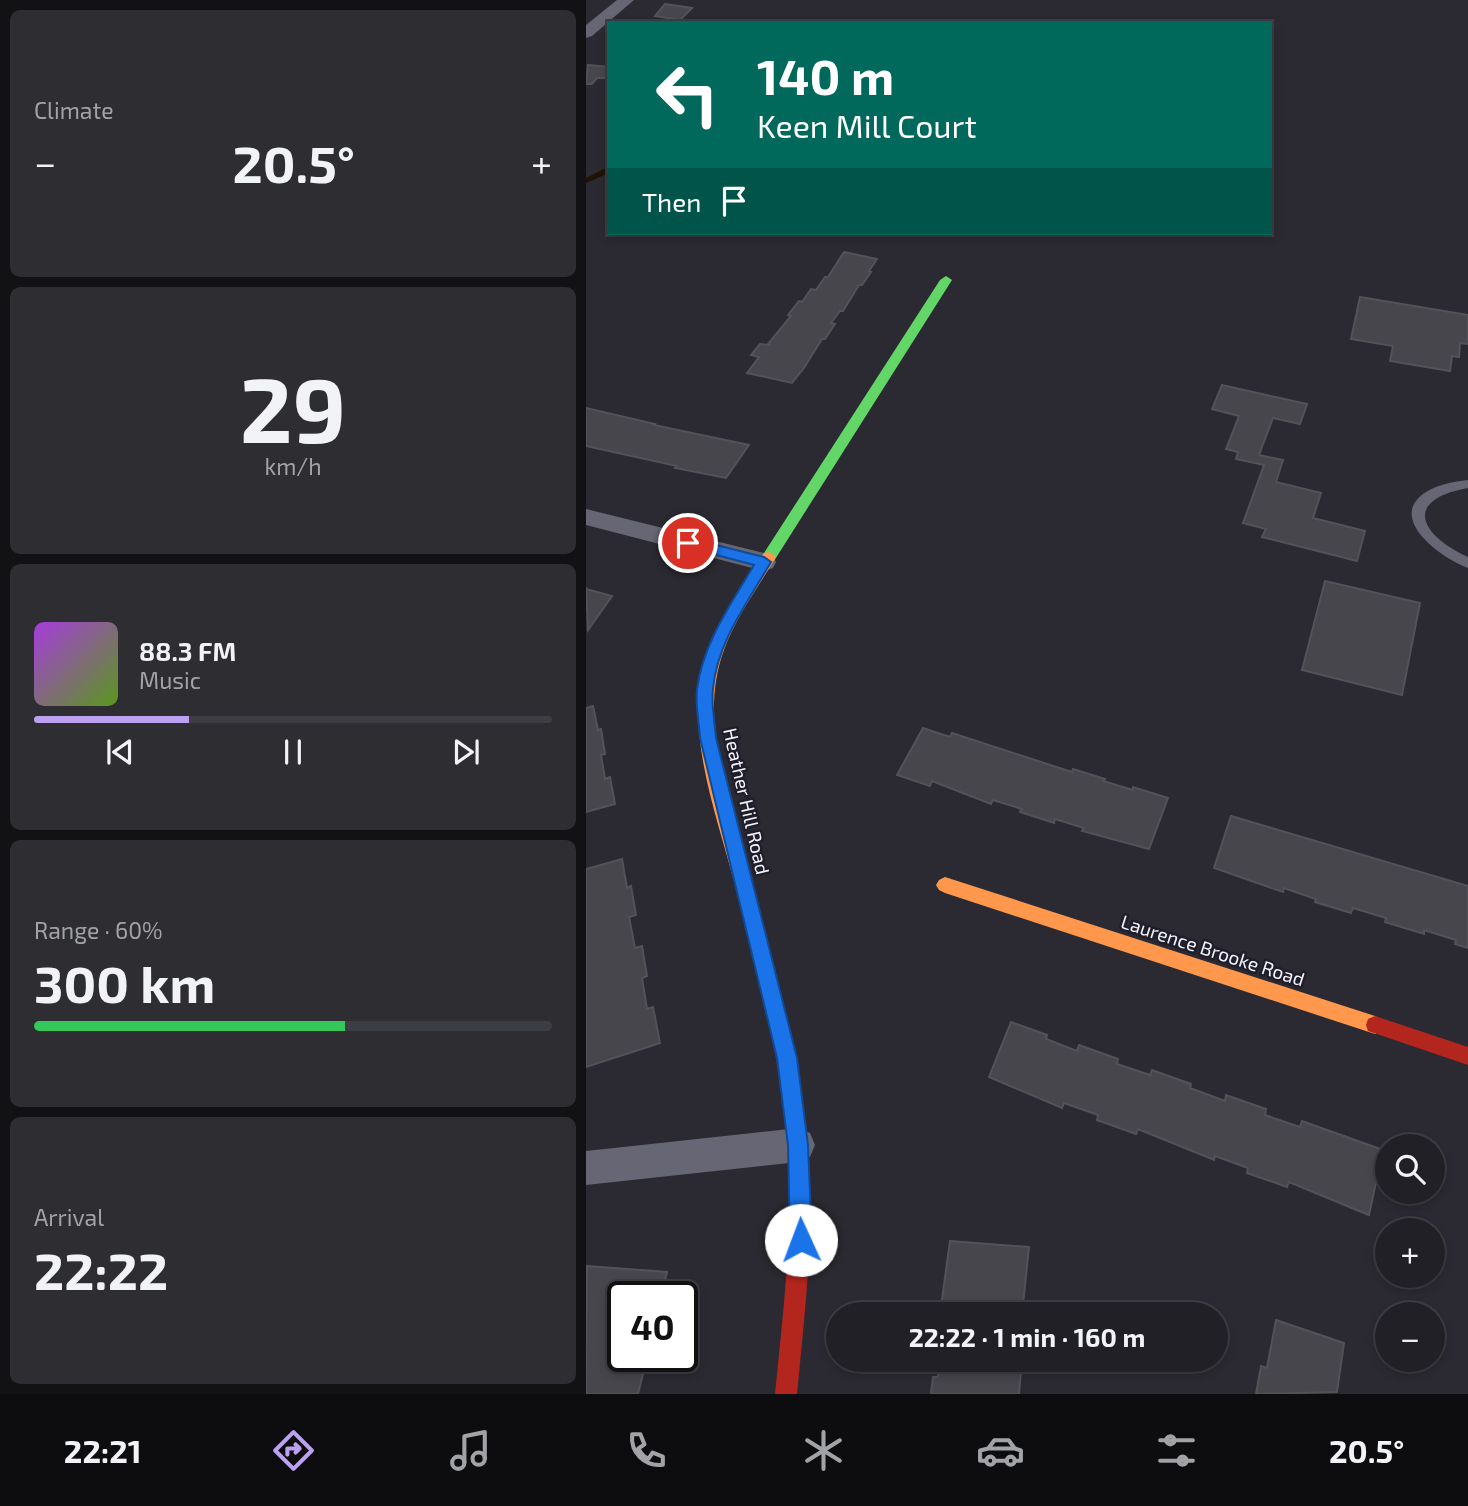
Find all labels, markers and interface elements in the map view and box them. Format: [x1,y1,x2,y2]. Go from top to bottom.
text: 140 m [757,46,894,105]
icon: left [642,49,733,140]
text: Climate [34,96,114,124]
text: Keen Mill Court [757,106,977,144]
text: 20.5° [232,131,355,193]
text: − [34,139,56,185]
text: + [531,139,552,185]
icon: arrive [715,182,753,220]
text: Then [642,186,701,217]
text: 29 [240,352,346,461]
text: km/h [264,452,322,480]
pin [658,513,718,573]
icon: arrive [669,524,707,562]
text: 88.3 FM [139,635,236,666]
text: Music [139,666,201,694]
street label: Heather Hill Road [719,726,775,876]
icon: previous [101,733,139,771]
icon: pause [274,733,312,771]
icon: next [447,733,485,771]
street label: Laurence Brooke Road [1118,909,1308,991]
text: Range · 60% [34,916,163,944]
text: 300 km [34,951,215,1013]
map controls [1375,1134,1445,1372]
button: search [1375,1134,1445,1204]
text: Arrival [34,1203,104,1231]
position arrow [764,1203,838,1277]
button: + [1375,1218,1445,1288]
text: 22:22 [34,1238,168,1300]
speed limit sign: 40 [607,1281,698,1372]
button: − [1375,1302,1445,1372]
text: 22:22 · 1 min · 160 m [909,1321,1145,1352]
icon: directions [269,1426,318,1475]
icon: music [446,1426,495,1475]
icon: phone [622,1426,671,1475]
icon: climate [799,1426,848,1475]
icon: car [976,1426,1025,1475]
icon: filters [1152,1426,1201,1475]
text: 22:21 [64,1431,142,1469]
text: 20.5° [1329,1431,1404,1469]

